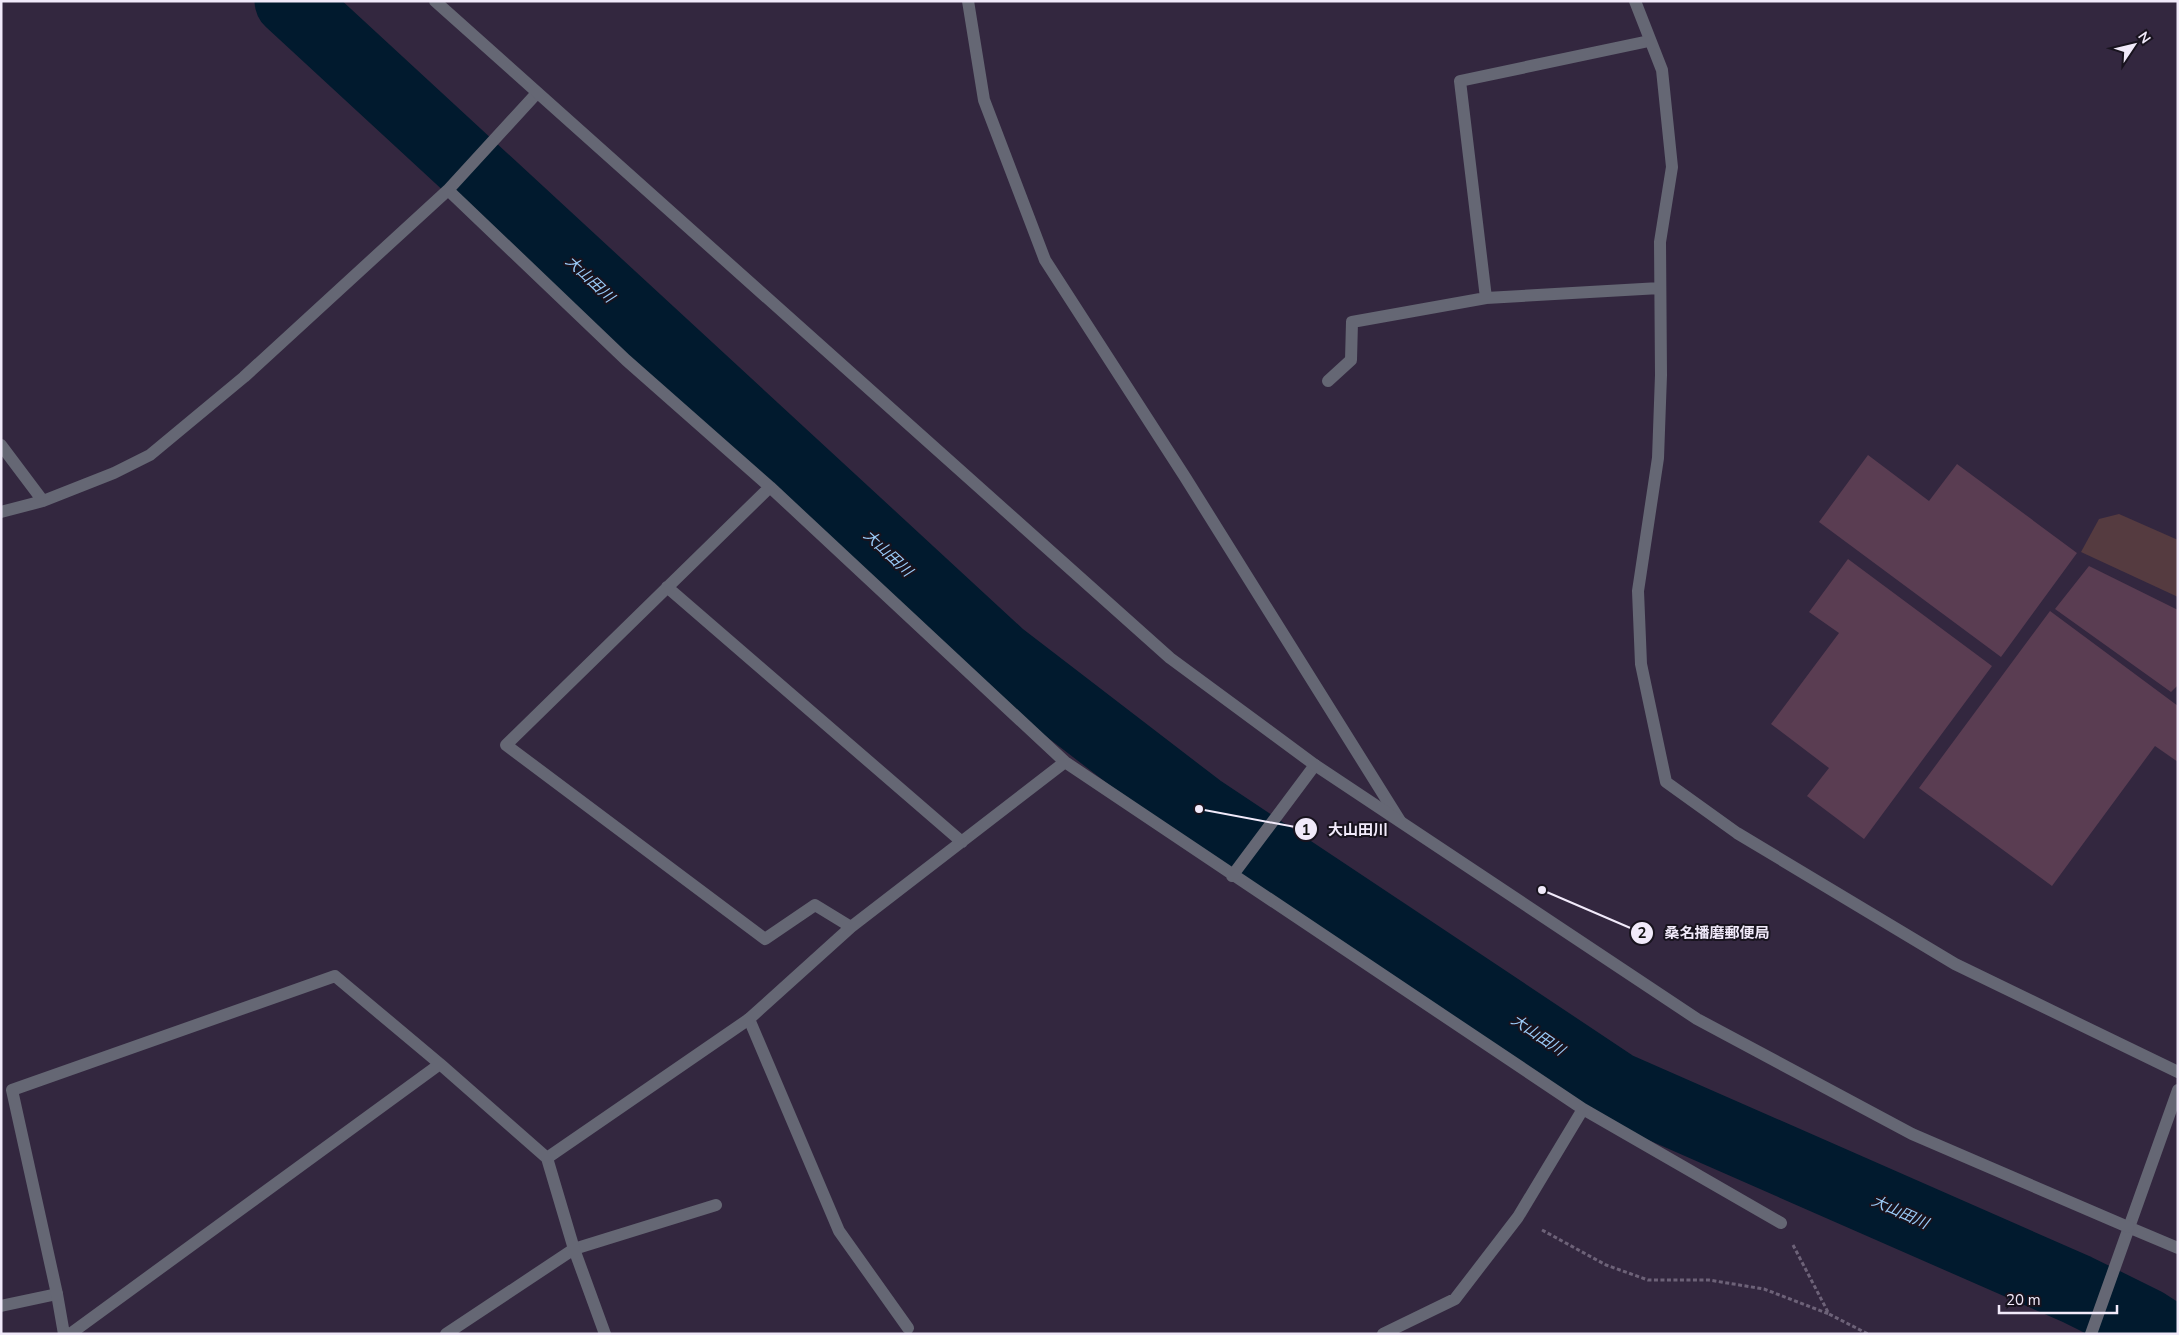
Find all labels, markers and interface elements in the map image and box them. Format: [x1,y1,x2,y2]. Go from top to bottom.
north arrow [2109,20,2159,70]
text: N [2133,28,2155,48]
water label: 大山田川 [561,251,620,308]
water label: 大山田川 [859,525,918,582]
callout: 大山田川 [1293,814,1398,844]
text: 1 [1301,820,1311,840]
text: 大山田川 [1328,820,1388,840]
callout: 桑名播磨郵便局 [1629,918,1779,948]
text: 2 [1637,923,1647,943]
text: 桑名播磨郵便局 [1664,923,1770,943]
water label: 大山田川 [1508,1010,1570,1061]
water label: 大山田川 [1869,1191,1933,1234]
scale bar [1999,1282,2116,1314]
text: 20 m [2006,1290,2041,1310]

